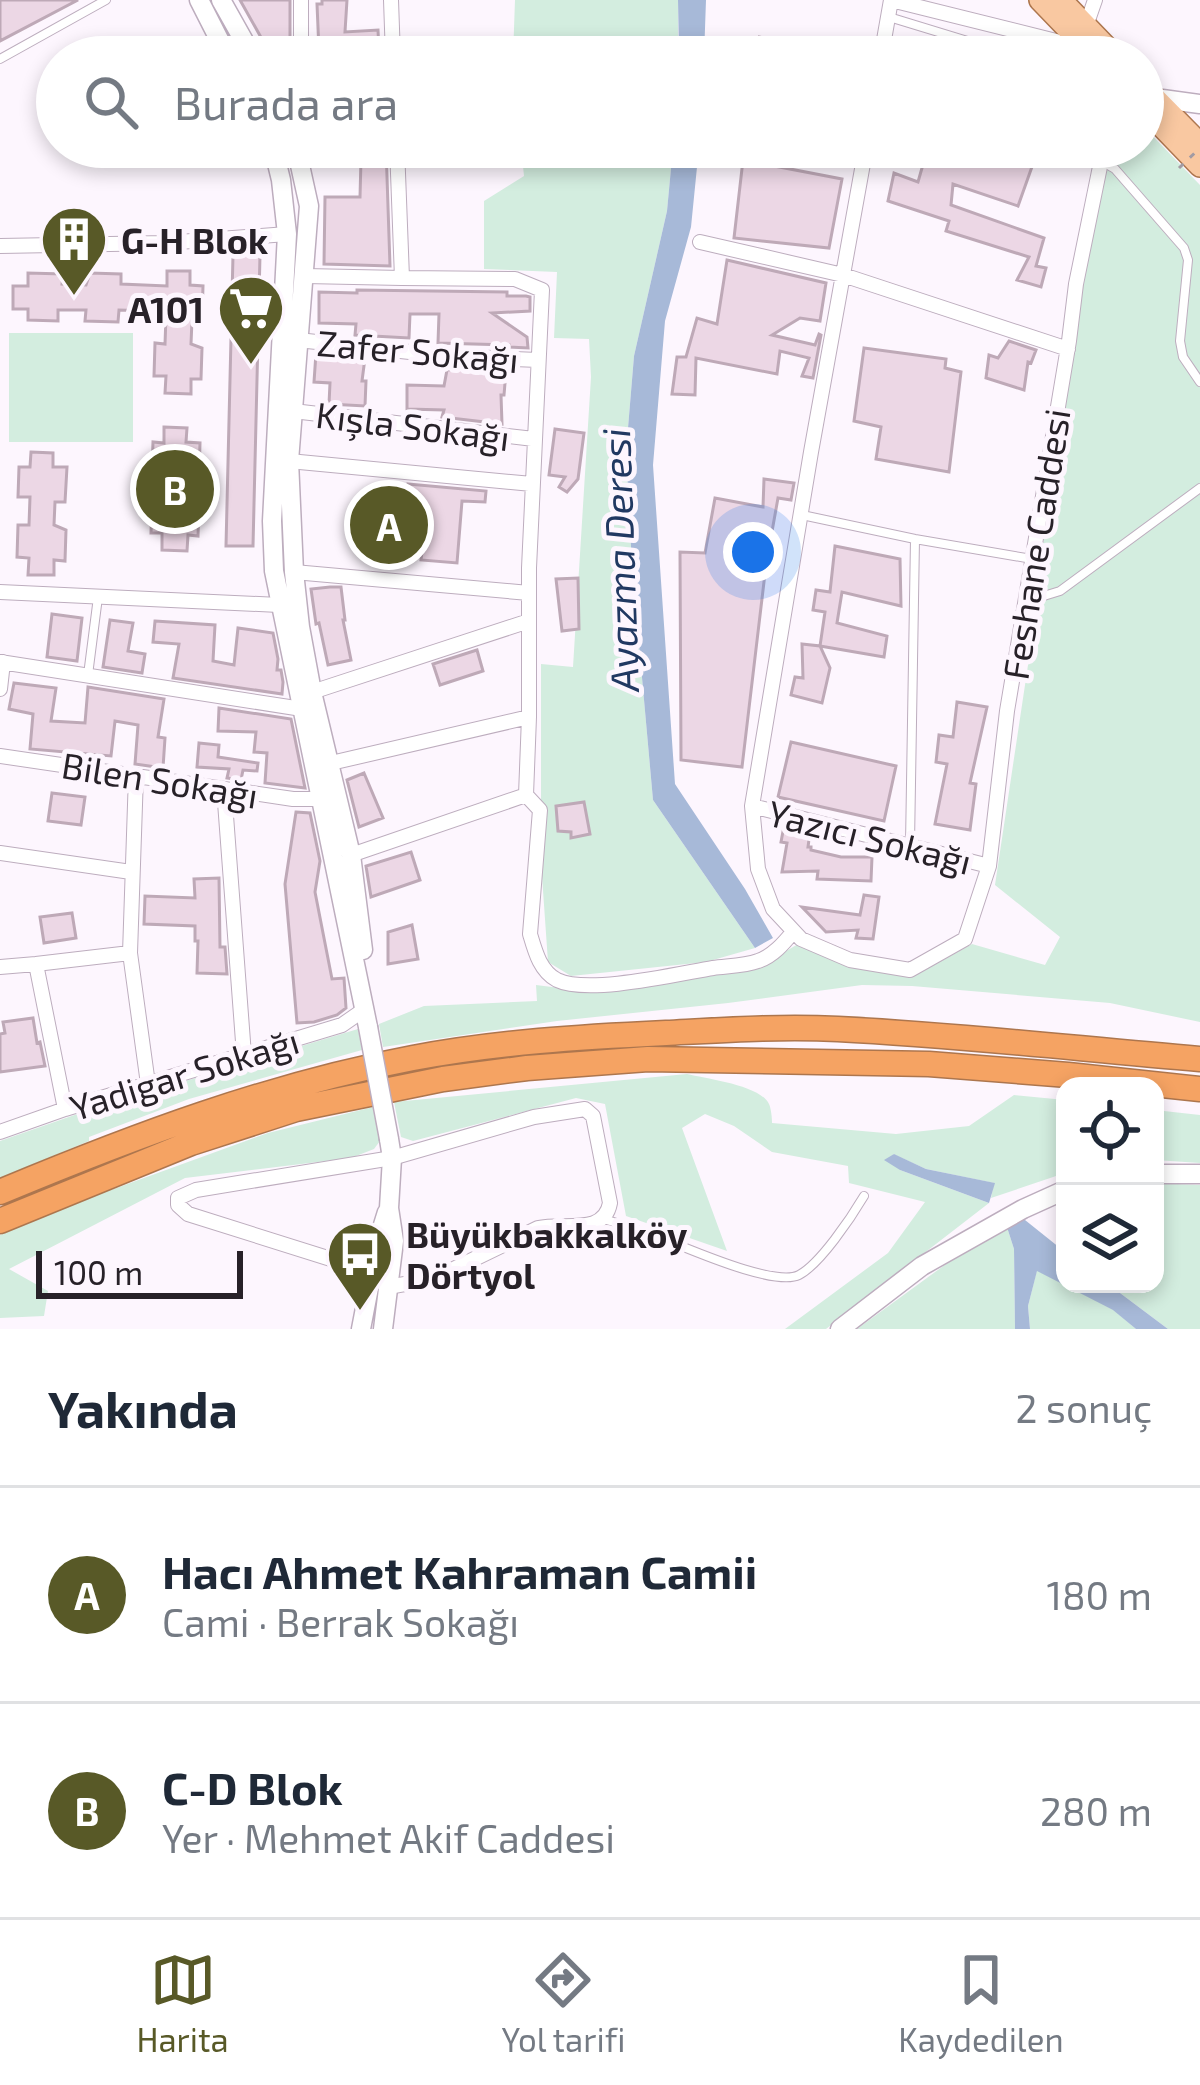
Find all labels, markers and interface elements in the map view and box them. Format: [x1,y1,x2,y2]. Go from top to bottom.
search box [36,36,1164,168]
icon: search [78,69,144,135]
text: Burada ara [174,75,398,129]
building icon: G-H Blok [39,204,109,298]
place label: G-H Blok [121,218,268,261]
supermarket icon: A101 [216,273,286,367]
place label: A101 [128,287,204,330]
street label: Zafer Sokağı [315,320,521,380]
street label: Kışla Sokağı [313,392,512,460]
street label: Feshane Caddesi [992,406,1078,682]
water label: Ayazma Deresi [591,427,648,695]
pin: B [136,444,214,534]
pin: A [350,480,428,570]
your location [723,522,783,582]
street label: Bilen Sokağı [59,742,261,816]
street label: Yazıcı Sokağı [764,790,976,882]
street label: Yadigar Sokağı [64,1018,304,1128]
map controls [1056,1077,1164,1293]
button: locate [1056,1077,1164,1185]
button: layers [1056,1185,1164,1293]
place label: Büyükbakkalköy Dörtyol [406,1212,688,1297]
bus stop icon: Büyükbakkalköy Dörtyol [325,1219,395,1313]
scale bar [36,1245,243,1298]
text: 100 m [54,1252,143,1292]
text: Yakında [48,1377,238,1438]
text: 2 sonuç [1015,1384,1152,1431]
text: Hacı Ahmet Kahraman Camii [162,1544,757,1598]
text: A [74,1571,100,1618]
text: 180 m [1046,1571,1152,1618]
text: Cami · Berrak Sokağı [162,1598,519,1645]
text: C-D Blok [162,1760,343,1814]
text: B [75,1787,99,1834]
text: 280 m [1040,1787,1152,1834]
text: Yer · Mehmet Akif Caddesi [162,1814,615,1861]
tab: Harita [136,1947,229,2059]
tab: Yol tarifi [501,1947,625,2059]
tab: Kaydedilen [898,1947,1064,2059]

